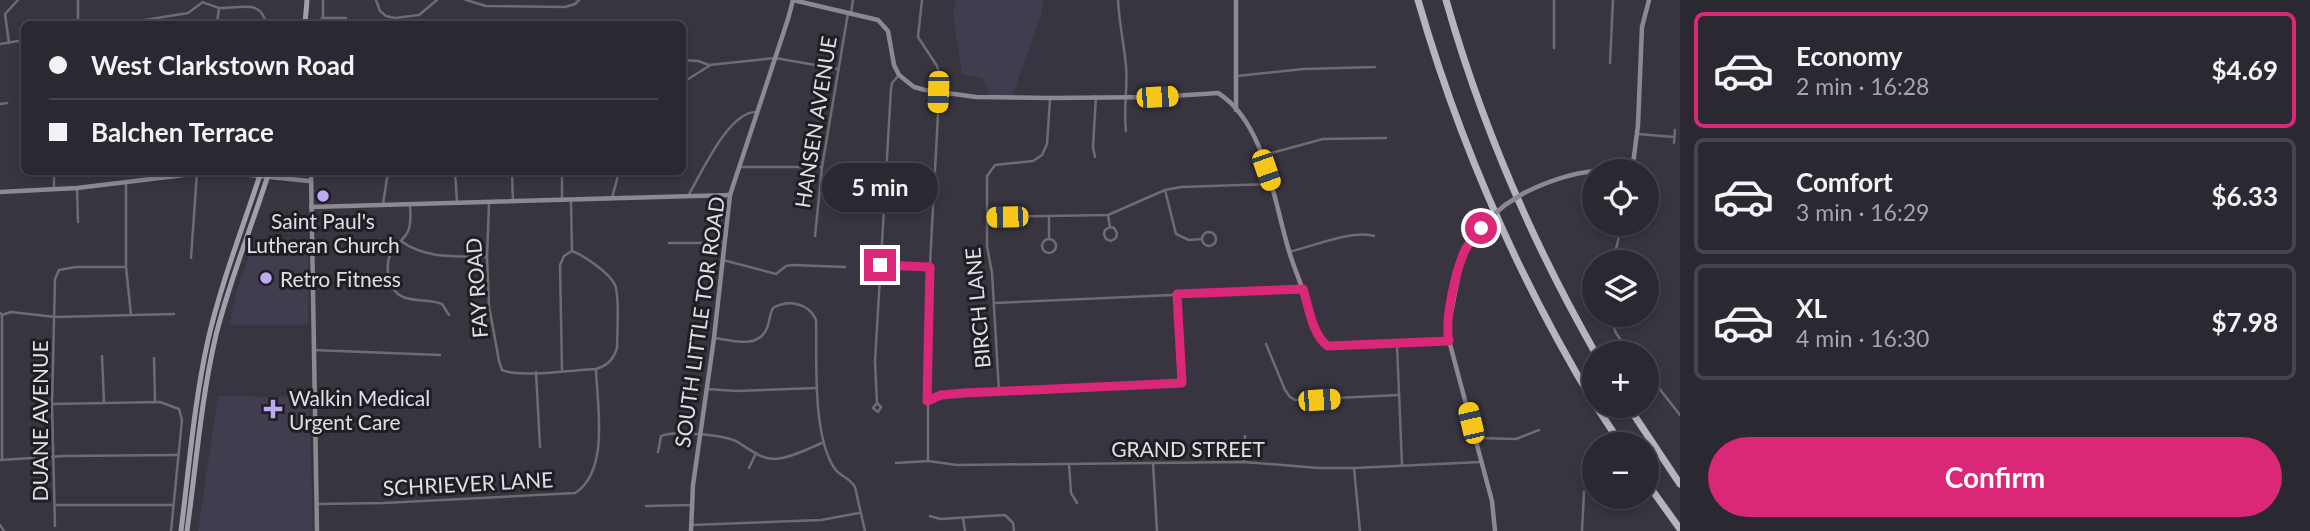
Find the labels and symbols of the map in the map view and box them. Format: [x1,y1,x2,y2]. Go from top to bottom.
street label: HANSEN AVENUE [789,34,841,210]
car [927,71,950,113]
car [1136,85,1179,109]
car [1250,147,1283,193]
callout: 5 min [822,163,938,212]
marker: Saint Paul's Lutheran Church [315,188,331,204]
street label: SOUTH LITTLE TOR ROAD [669,195,729,449]
car [986,206,1029,228]
place label: Saint Paul's Lutheran Church [246,208,400,257]
route start [1465,212,1497,244]
street label: FAY ROAD [460,237,492,339]
street label: BIRCH LANE [959,247,995,369]
route end [864,249,896,281]
place label: Retro Fitness [280,266,401,291]
marker: Retro Fitness [258,270,274,286]
street label: DUANE AVENUE [27,340,52,502]
place label: Walkin Medical Urgent Care [289,385,430,434]
car [1298,388,1341,412]
marker: Walkin Medical Urgent Care [263,399,283,419]
car [1457,400,1486,446]
street label: GRAND STREET [1111,436,1265,461]
street label: SCHRIEVER LANE [382,466,554,500]

